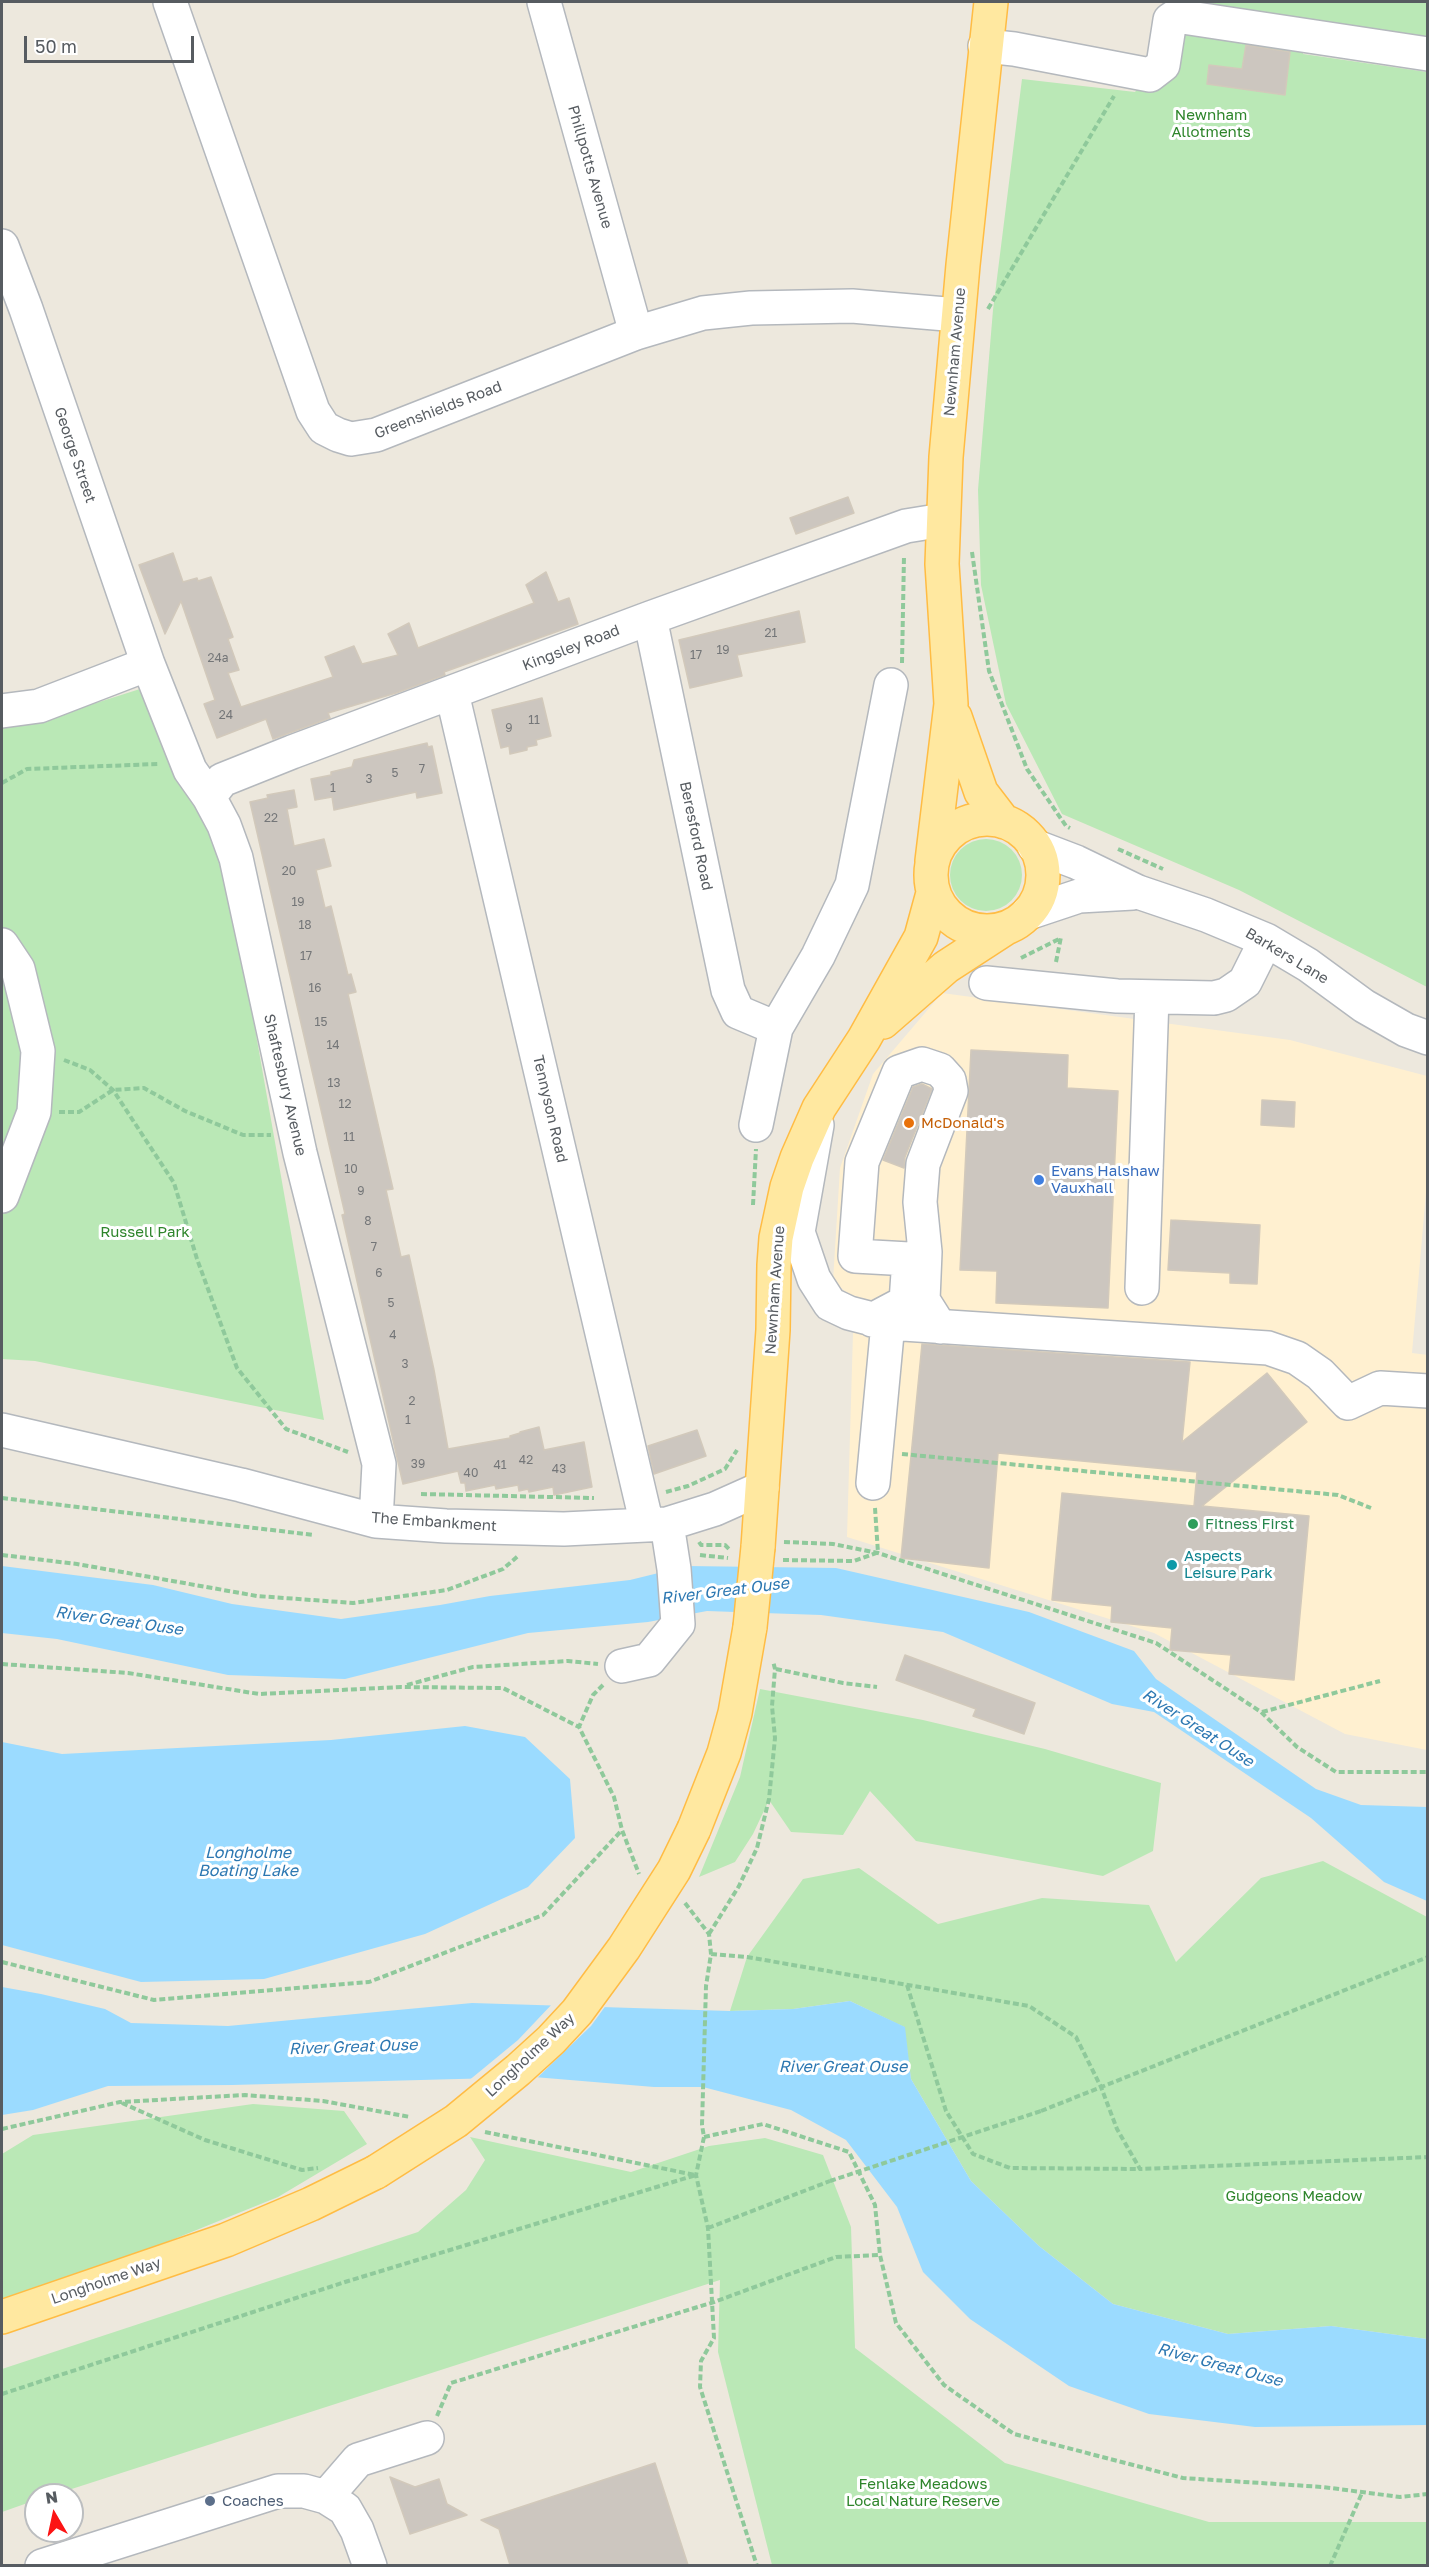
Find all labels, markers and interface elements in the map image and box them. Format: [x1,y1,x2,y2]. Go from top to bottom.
scale bar [27,24,196,62]
text: 50 m [35,35,77,57]
street label: Phillpotts Avenue [564,103,616,231]
park label: Newnham Allotments [1171,106,1251,141]
street label: Newnham Avenue [940,287,970,417]
street label: Greenshields Road [372,377,504,443]
street label: George Street [50,405,100,505]
street label: Kingsley Road [520,621,622,675]
house number: 21 [765,626,777,640]
house number: 19 [716,643,730,657]
house number: 17 [690,648,702,662]
house number: 24a [207,651,229,665]
house number: 24 [219,708,233,722]
house number: 11 [528,713,540,727]
house number: 9 [505,721,513,735]
house number: 7 [419,762,425,776]
house number: 5 [392,766,398,780]
house number: 3 [365,772,373,786]
street label: Beresford Road [676,780,716,892]
house number: 1 [330,781,336,795]
house number: 22 [264,811,278,825]
house number: 20 [282,864,296,878]
house number: 19 [291,895,305,909]
house number: 18 [298,918,312,932]
street label: Barkers Lane [1242,924,1332,988]
house number: 17 [300,949,312,963]
house number: 16 [308,981,322,995]
street label: Shaftesbury Avenue [260,1012,310,1158]
house number: 15 [315,1015,327,1029]
house number: 14 [326,1038,340,1052]
street label: Tennyson Road [529,1053,571,1165]
house number: 13 [328,1076,340,1090]
house number: 12 [339,1097,351,1111]
place label: McDonald's [921,1114,1004,1132]
marker: McDonald's [902,1116,916,1130]
house number: 11 [343,1130,355,1144]
house number: 10 [344,1162,358,1176]
place label: Evans Halshaw Vauxhall [1051,1162,1160,1197]
marker: Evans Halshaw Vauxhall [1032,1173,1046,1187]
house number: 9 [357,1184,365,1198]
house number: 8 [364,1214,372,1228]
park label: Russell Park [100,1223,190,1241]
street label: Newnham Avenue [762,1225,788,1355]
house number: 7 [371,1240,377,1254]
house number: 6 [375,1266,383,1280]
house number: 5 [388,1296,394,1310]
house number: 4 [389,1328,397,1342]
house number: 3 [401,1357,409,1371]
house number: 2 [409,1394,415,1408]
house number: 1 [405,1413,411,1427]
house number: 42 [519,1453,533,1467]
house number: 39 [411,1457,425,1471]
house number: 41 [493,1458,507,1472]
house number: 43 [552,1462,566,1476]
house number: 40 [464,1466,478,1480]
street label: The Embankment [371,1509,497,1535]
place label: Fitness First [1205,1515,1294,1533]
marker: Fitness First [1186,1517,1200,1531]
place label: Aspects Leisure Park [1184,1547,1273,1582]
marker: Aspects Leisure Park [1165,1558,1179,1572]
water label: River Great Ouse [660,1574,790,1608]
water label: River Great Ouse [54,1603,184,1639]
water label: River Great Ouse [1139,1685,1257,1771]
water label: Longholme Boating Lake [198,1843,298,1881]
street label: Longholme Way [482,2009,578,2101]
water label: River Great Ouse [288,2035,418,2059]
water label: River Great Ouse [779,2057,907,2077]
park label: Gudgeons Meadow [1225,2187,1363,2205]
street label: Longholme Way [49,2254,163,2308]
water label: River Great Ouse [1155,2339,1285,2391]
park label: Fenlake Meadows Local Nature Reserve [846,2475,1000,2510]
north arrow [24,2483,84,2543]
text: N [44,2486,59,2508]
place label: Coaches [222,2492,284,2510]
marker: Coaches [203,2494,217,2508]

